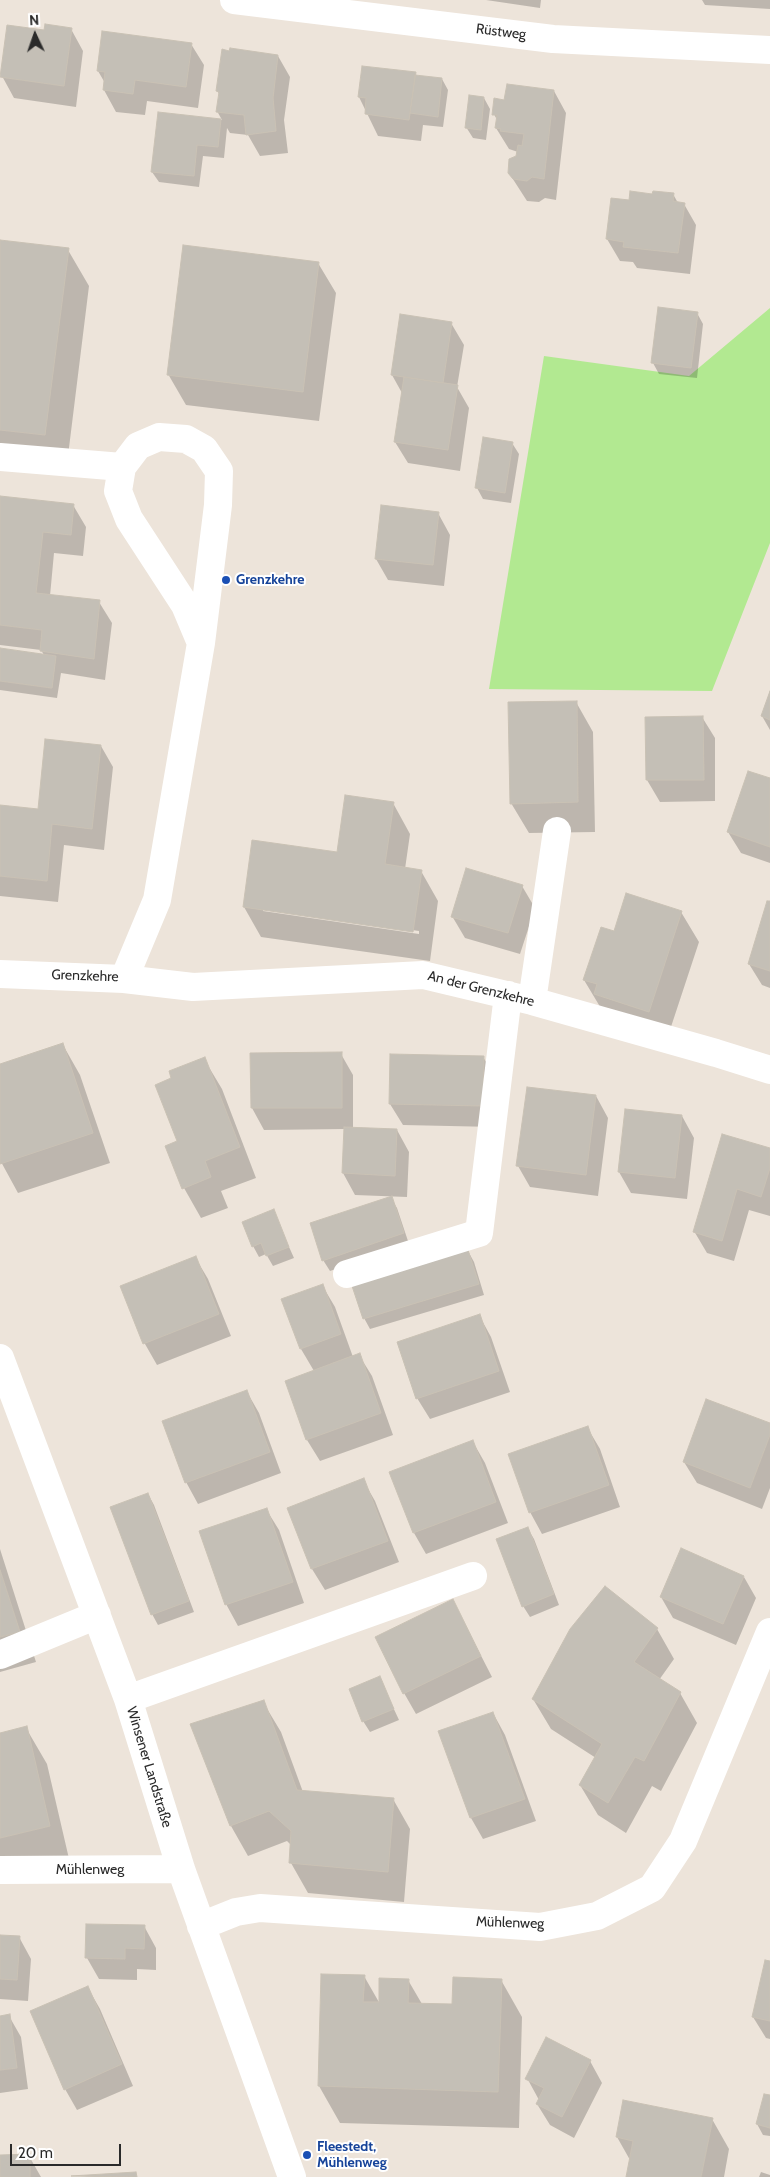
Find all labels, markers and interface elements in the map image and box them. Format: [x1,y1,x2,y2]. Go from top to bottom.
north arrow [10,10,60,60]
text: N [29,11,40,29]
street label: Rüstweg [475,21,527,43]
place label: Grenzkehre [236,572,304,588]
marker: Grenzkehre [220,574,232,586]
street label: Grenzkehre [51,966,119,986]
street label: An der Grenzkehre [426,968,536,1010]
street label: Winsener Landstraße [123,1705,175,1829]
street label: Mühlenweg [56,1862,124,1878]
street label: Mühlenweg [475,1913,545,1933]
scale bar [12,2134,124,2166]
place label: Fleestedt, Mühlenweg [317,2139,387,2172]
text: 20 m [18,2144,53,2162]
marker: Fleestedt, Mühlenweg [301,2149,313,2161]

